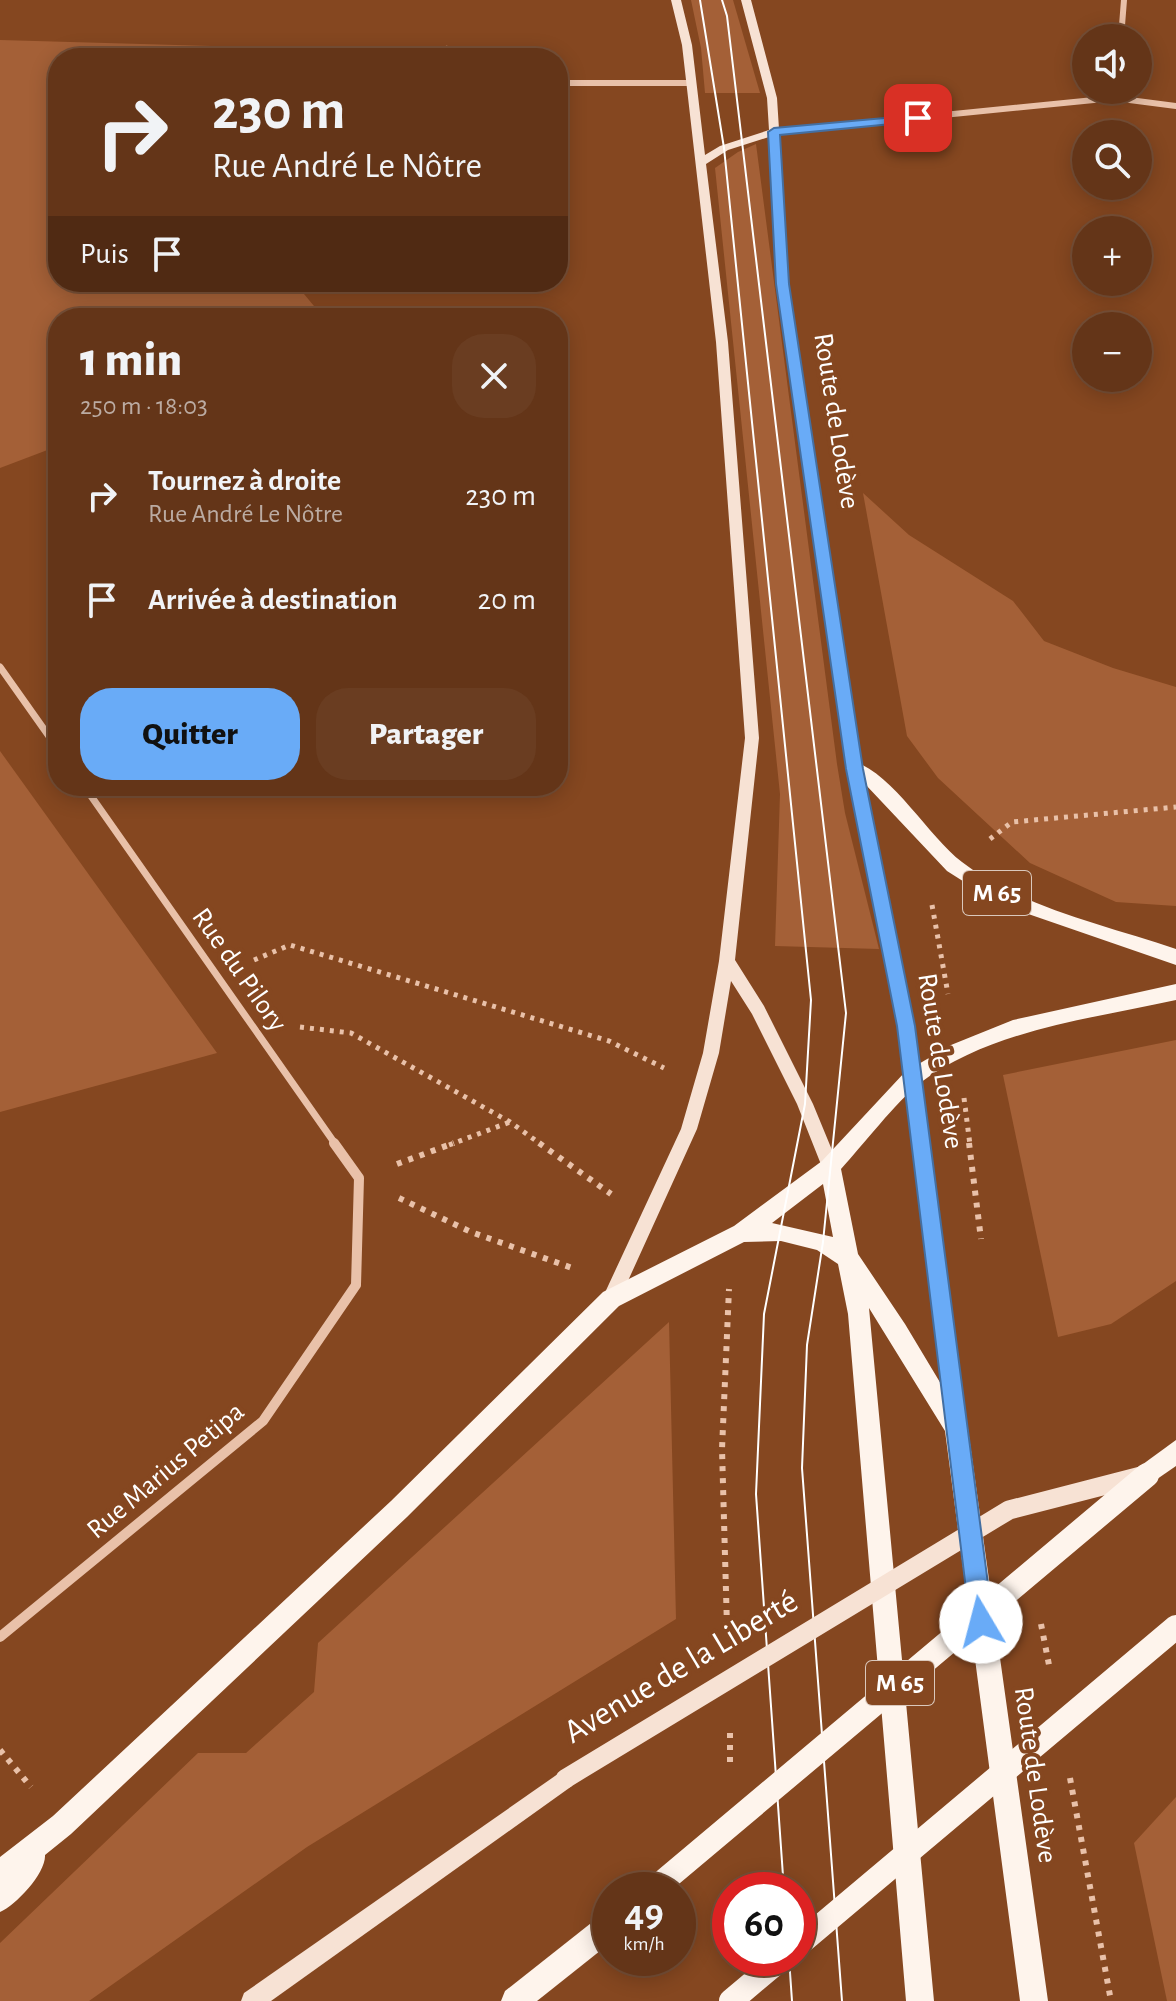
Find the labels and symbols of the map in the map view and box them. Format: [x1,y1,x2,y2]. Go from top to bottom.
pin [884,84,952,152]
street label: Route de Lodève [808,331,864,511]
road number: M 65 [963,871,1031,915]
street label: Rue du Pilory [186,903,292,1037]
street label: Route de Lodève [912,971,968,1151]
street label: Rue Marius Petipa [82,1397,250,1545]
position arrow [939,1580,1023,1664]
street label: Avenue de la Liberté [558,1584,804,1750]
road number: M 65 [866,1661,934,1705]
street label: Route de Lodève [1009,1685,1061,1865]
speed limit sign: 60 [712,1872,816,1976]

